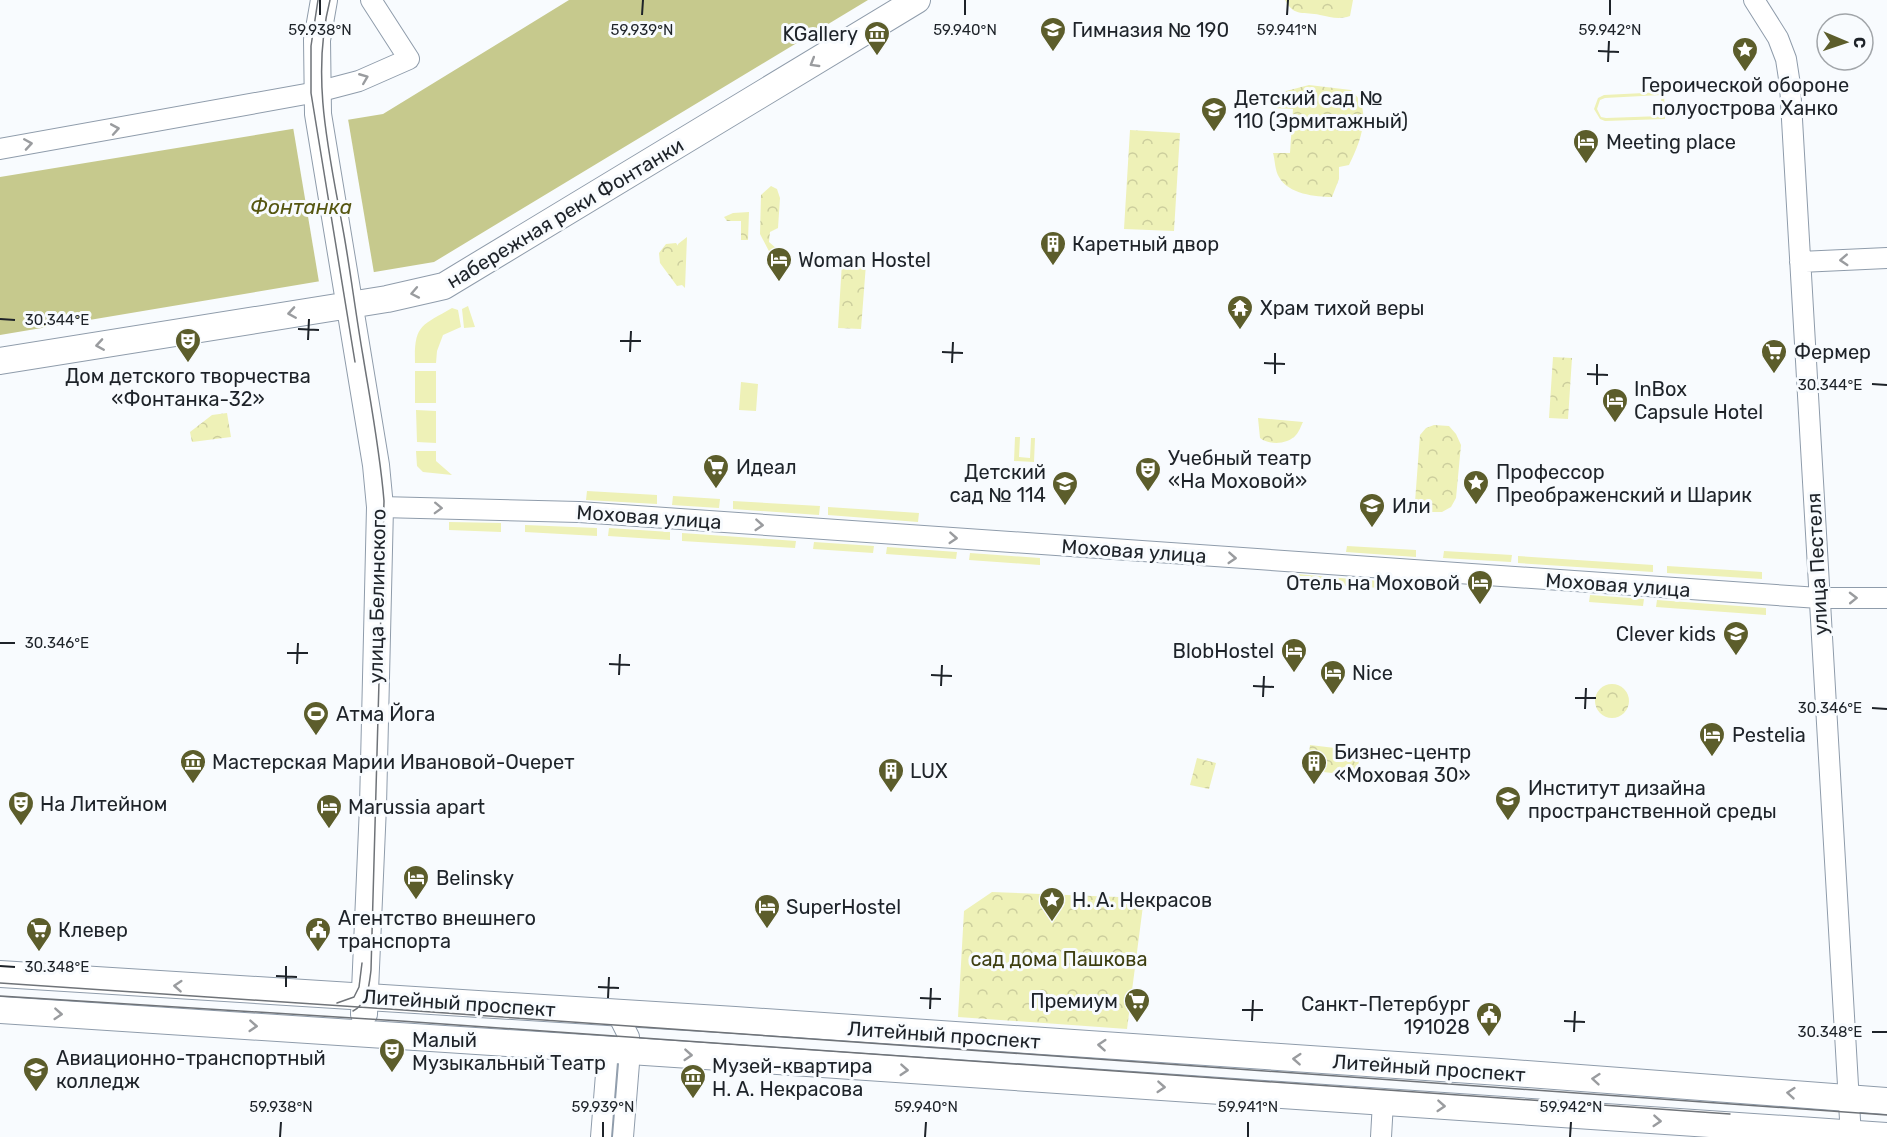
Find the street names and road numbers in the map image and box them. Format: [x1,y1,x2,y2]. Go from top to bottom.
street label: набережная реки Фонтанки [442,133,688,293]
street label: улица Пестеля [1801,492,1833,636]
street label: Моховая улица [576,500,722,534]
street label: улица Белинского [363,508,391,684]
street label: Моховая улица [1061,534,1207,568]
street label: Моховая улица [1545,568,1691,602]
street label: Литейный проспект [362,984,556,1022]
street label: Литейный проспект [847,1016,1041,1054]
street label: Литейный проспект [1332,1049,1526,1087]

